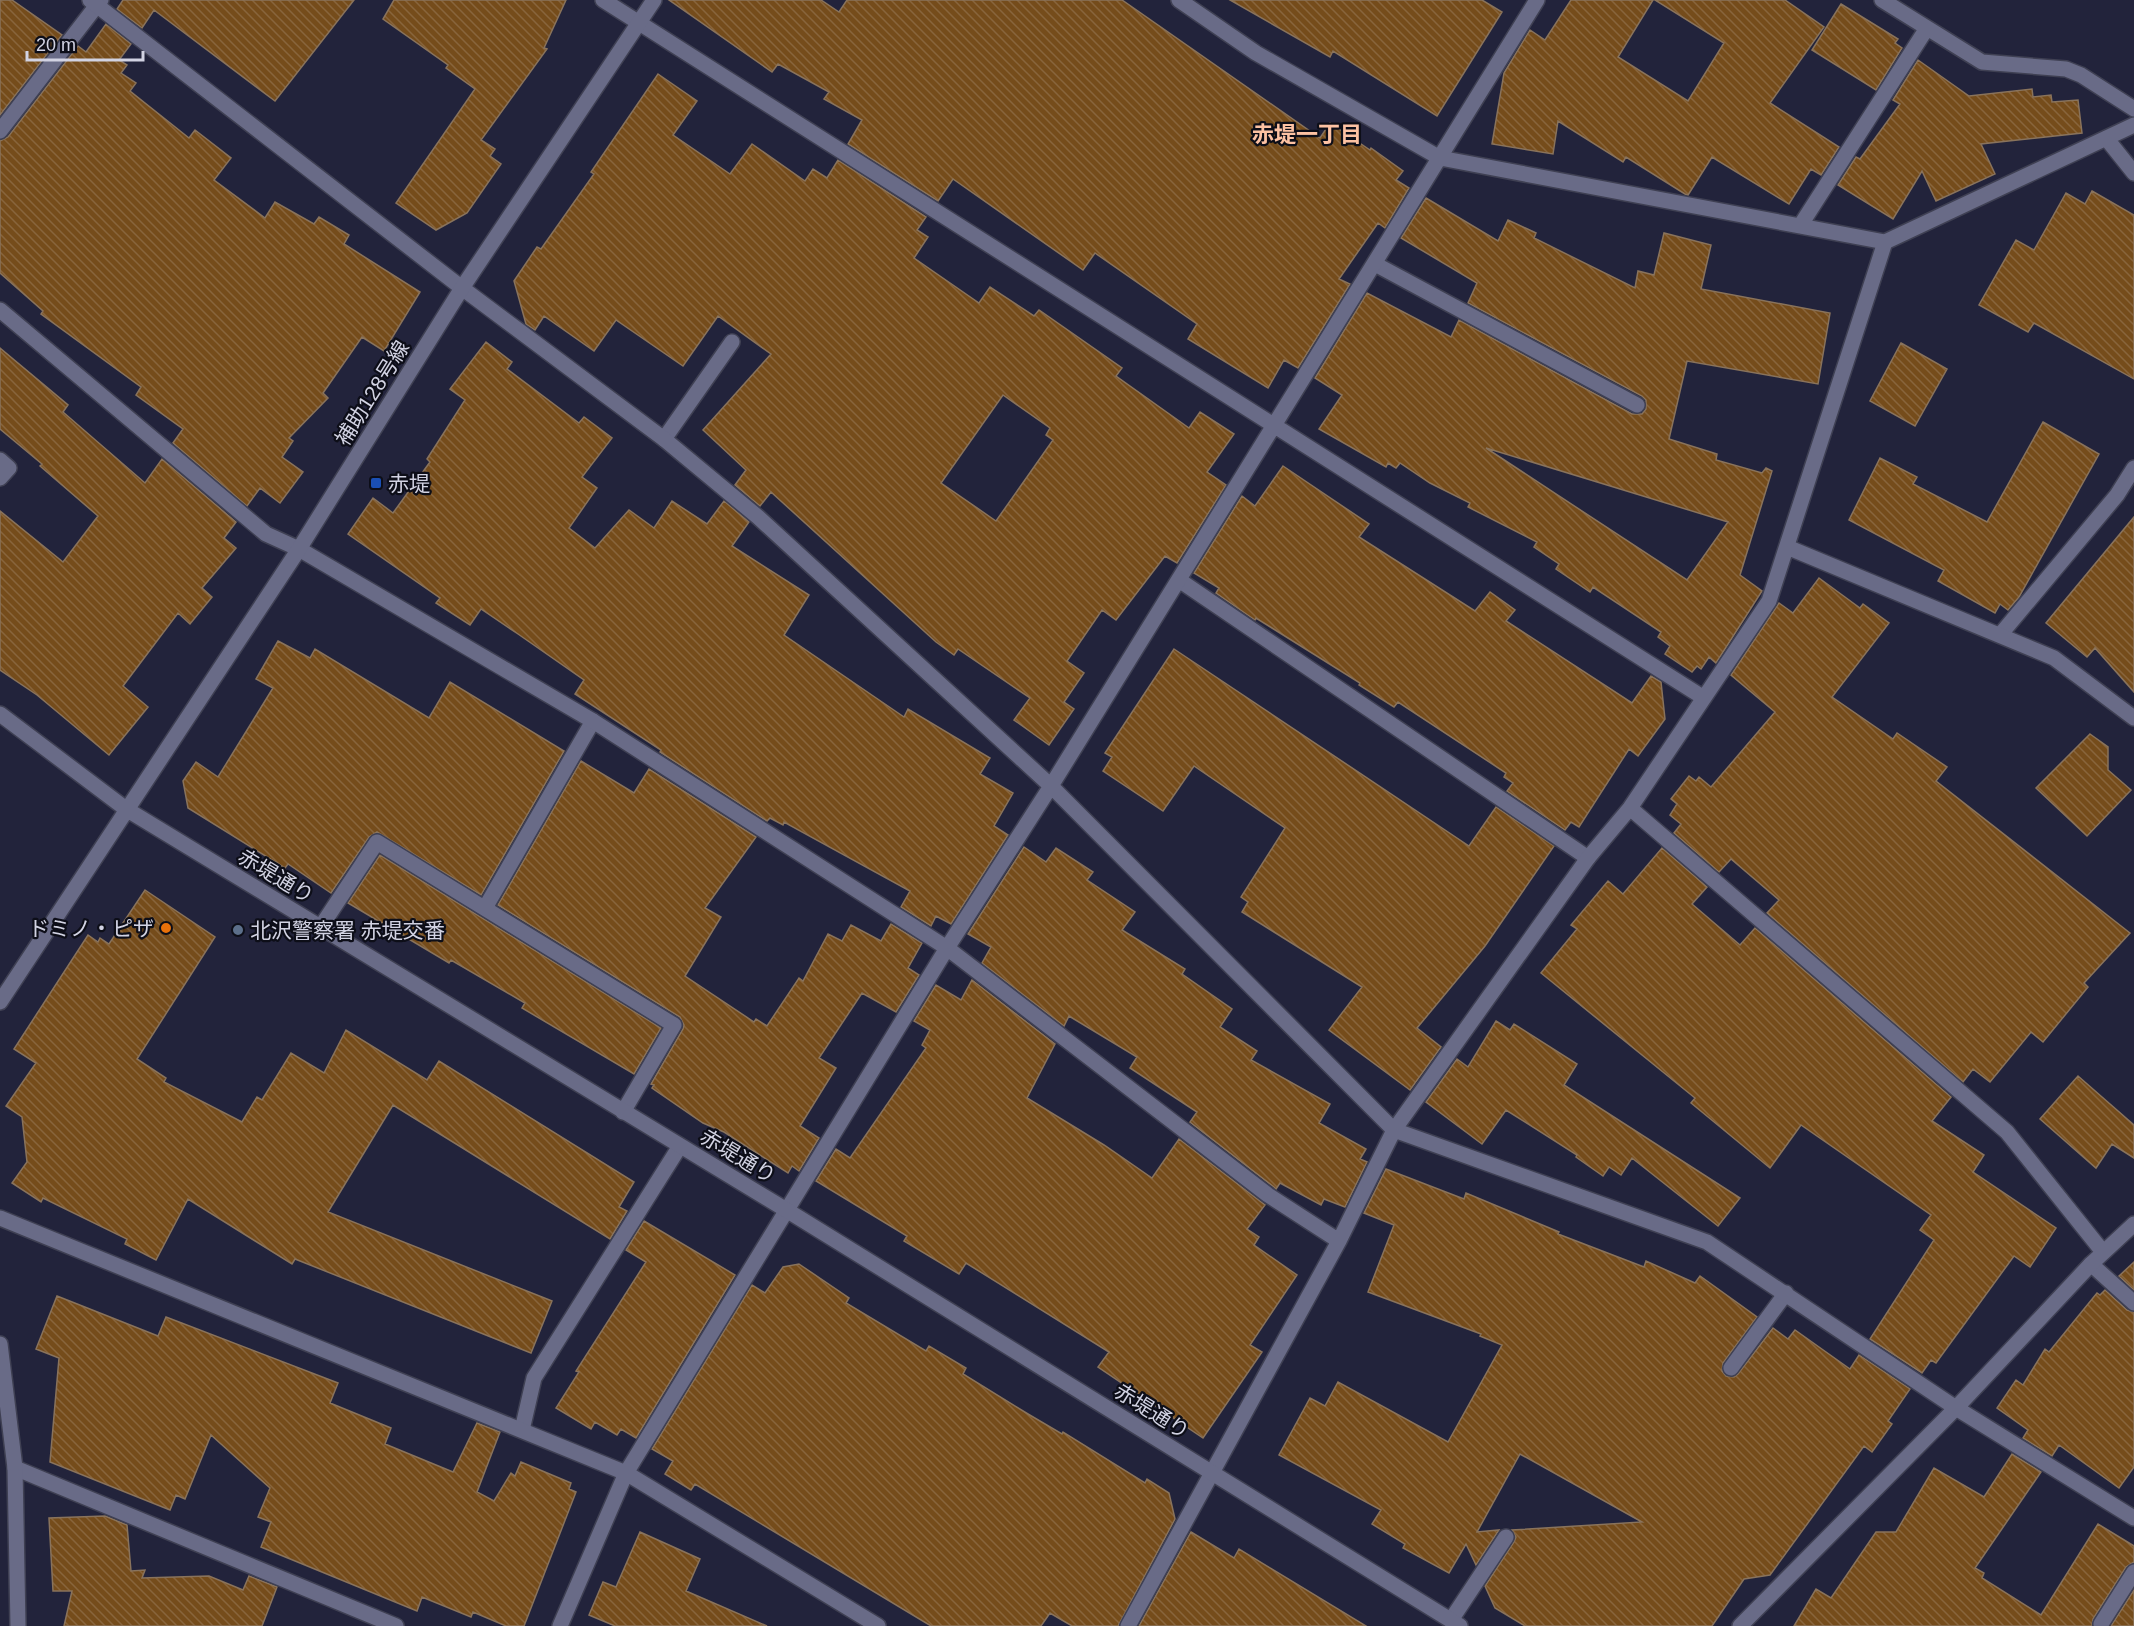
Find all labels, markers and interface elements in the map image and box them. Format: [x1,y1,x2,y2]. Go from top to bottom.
scale bar [27,24,142,62]
text: 20 m [36,35,76,55]
district label: 赤堤一丁目 [1252,122,1362,147]
street label: 補助128号線 [331,336,413,450]
place label: 赤堤 [388,472,430,495]
marker: 赤堤 [369,476,383,490]
street label: 赤堤通り [234,845,318,907]
place label: ドミノ・ピザ [28,917,154,940]
place label: 北沢警察署 赤堤交番 [250,919,445,942]
marker: ドミノ・ピザ [159,921,173,935]
marker: 北沢警察署 赤堤交番 [231,923,245,937]
street label: 赤堤通り [696,1125,780,1187]
street label: 赤堤通り [1110,1379,1194,1443]

